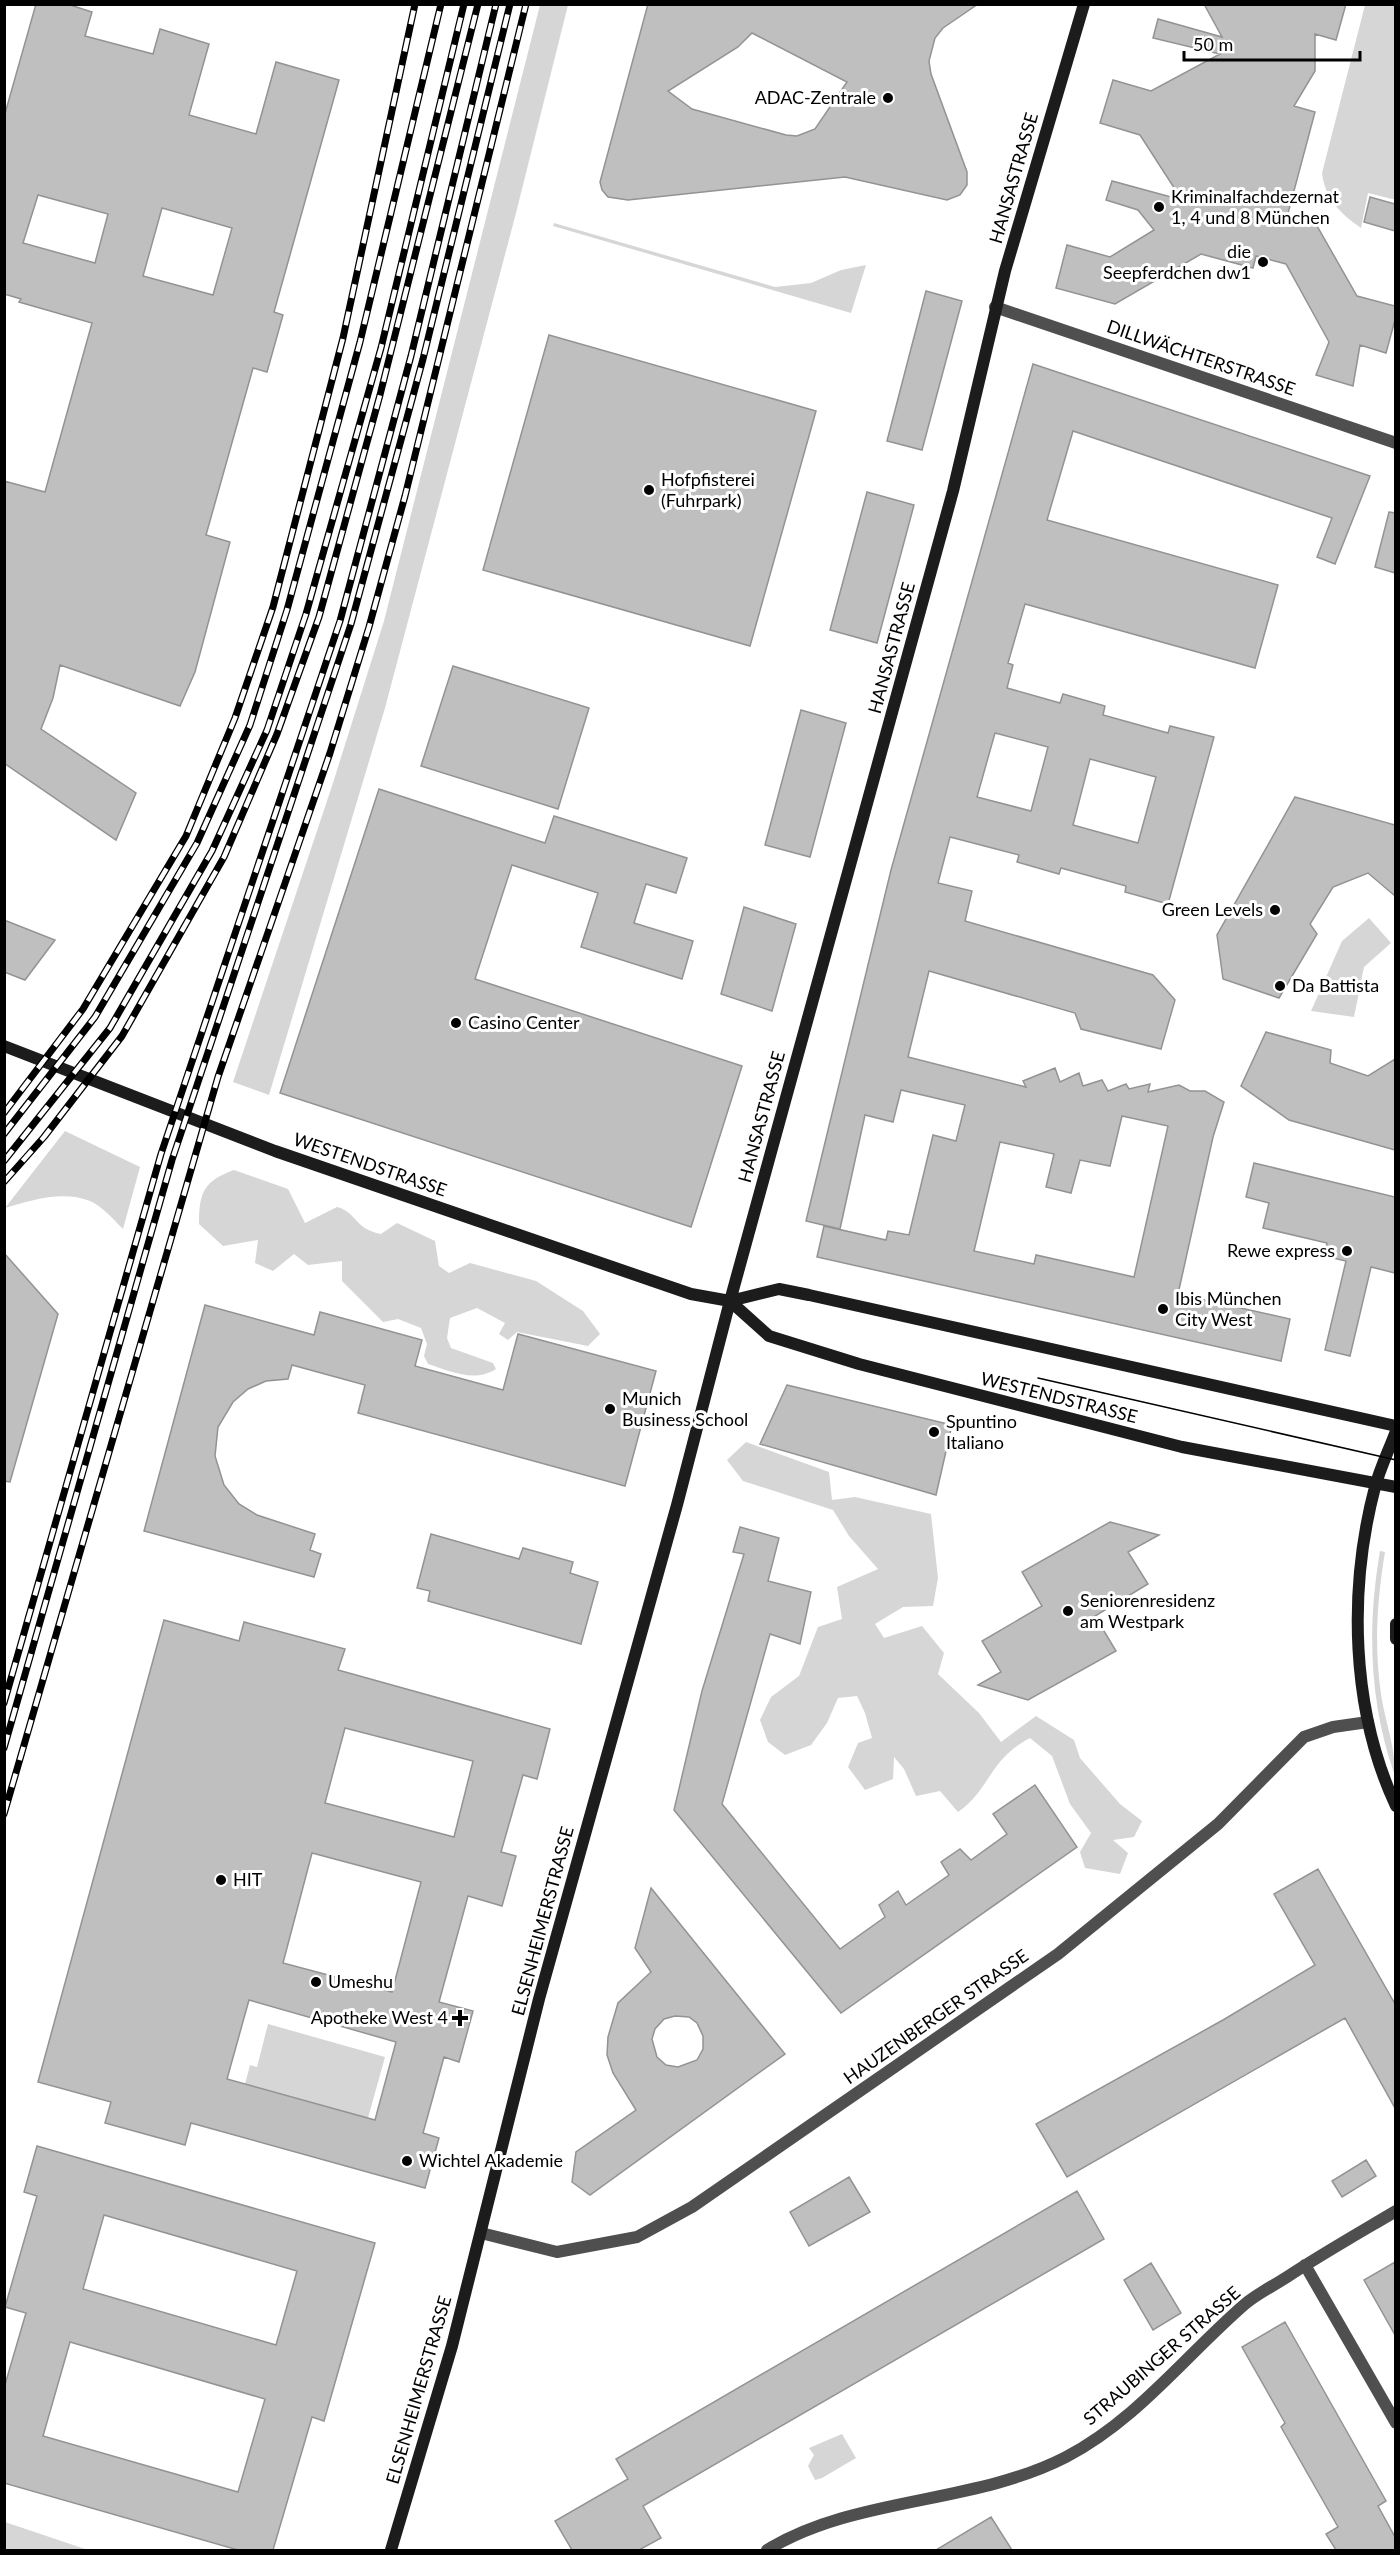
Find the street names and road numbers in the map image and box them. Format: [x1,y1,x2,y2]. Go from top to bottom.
street label: HANSASTRASSE [984,110,1042,246]
street label: DILLWÄCHTERSTRASSE [1104,314,1298,400]
street label: HANSASTRASSE [863,580,919,716]
street label: HANSASTRASSE [733,1049,789,1185]
street label: WESTENDSTRASSE [291,1127,450,1201]
street label: WESTENDSTRASSE [978,1367,1140,1427]
street label: ELSENHEIMERSTRASSE [506,1824,578,2018]
street label: HAUZENBERGER STRASSE [839,1944,1032,2088]
street label: STRAUBINGER STRASSE [1078,2281,1244,2429]
street label: ELSENHEIMERSTRASSE [381,2293,455,2486]

